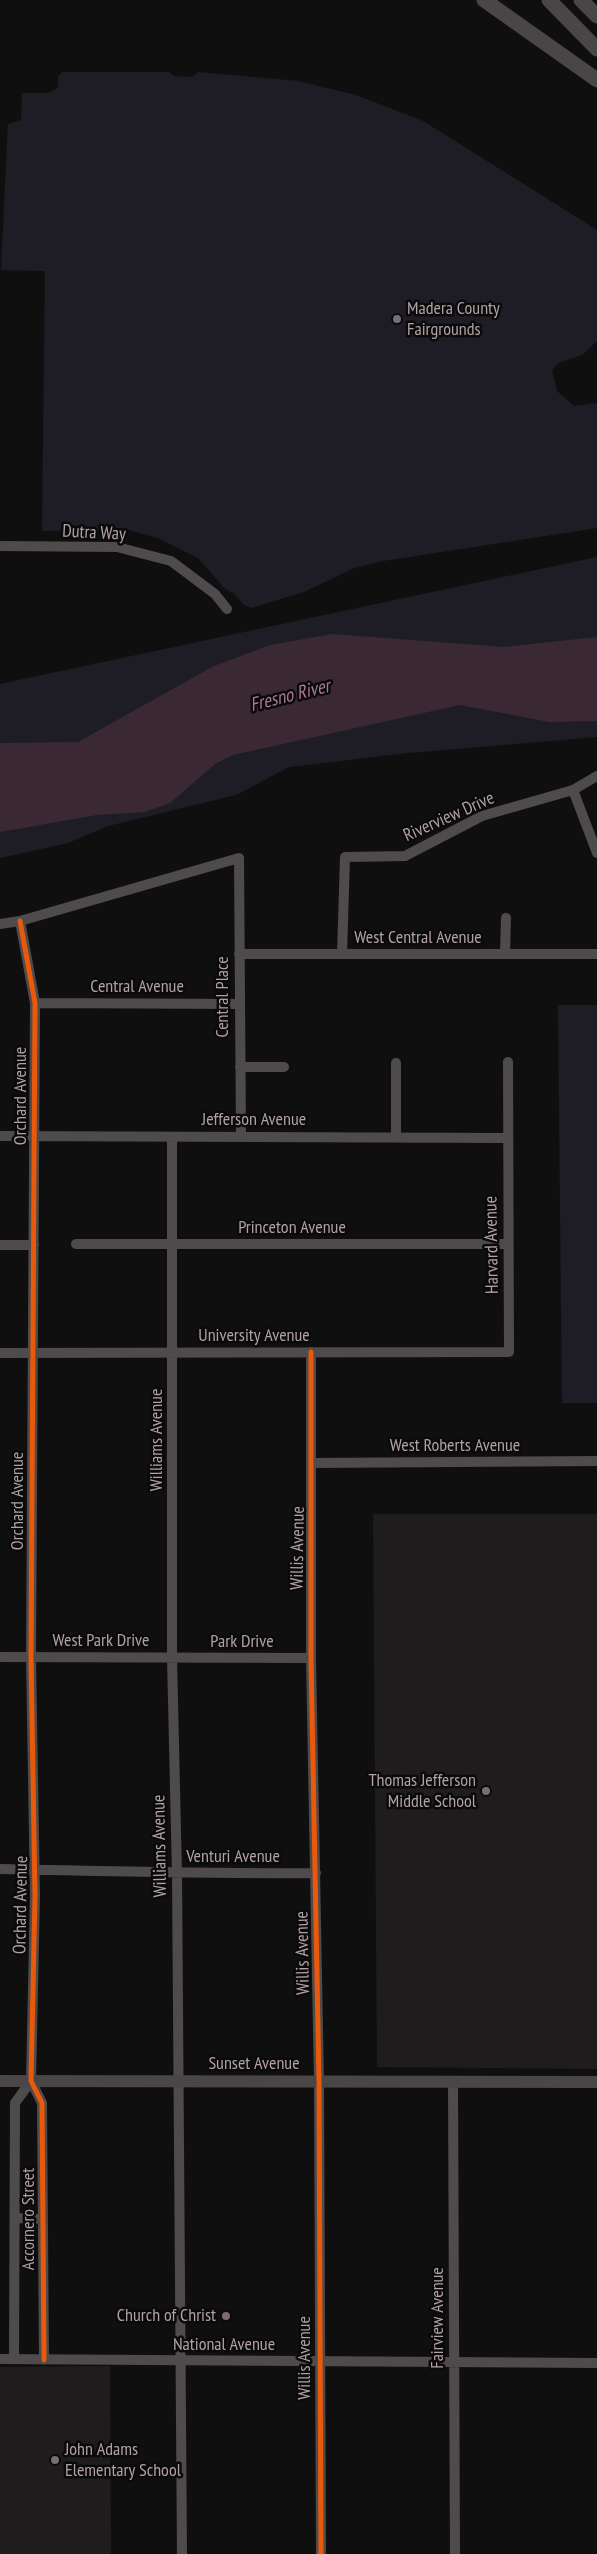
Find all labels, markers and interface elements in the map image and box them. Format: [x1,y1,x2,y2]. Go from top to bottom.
place label: Madera County Fairgrounds [407,298,500,340]
marker: Madera County Fairgrounds [391,313,403,325]
street label: Dutra Way [62,521,126,545]
water label: Fresno River [248,675,332,717]
street label: Riverview Drive [400,787,498,847]
street label: West Central Avenue [354,927,482,949]
street label: Central Place [212,956,234,1038]
street label: Central Avenue [90,976,184,998]
street label: Orchard Avenue [10,1047,32,1145]
street label: Jefferson Avenue [202,1109,306,1131]
street label: Harvard Avenue [480,1196,504,1294]
street label: Princeton Avenue [238,1217,346,1239]
street label: University Avenue [198,1325,310,1347]
street label: Williams Avenue [146,1389,168,1491]
street label: West Roberts Avenue [390,1435,520,1457]
street label: Orchard Avenue [7,1452,29,1550]
street label: Willis Avenue [286,1506,310,1590]
street label: West Park Drive [52,1630,150,1652]
street label: Park Drive [210,1631,274,1653]
place label: Thomas Jefferson Middle School [368,1770,476,1812]
marker: Thomas Jefferson Middle School [480,1785,492,1797]
street label: Williams Avenue [148,1795,172,1897]
street label: Venturi Avenue [186,1846,280,1868]
street label: Orchard Avenue [9,1856,33,1954]
street label: Willis Avenue [291,1911,315,1995]
street label: Sunset Avenue [208,2053,300,2075]
street label: Accornero Street [18,2168,40,2270]
street label: Fairview Avenue [427,2267,449,2369]
place label: Church of Christ [117,2305,216,2327]
marker: Church of Christ [220,2310,232,2322]
street label: Willis Avenue [294,2316,316,2400]
street label: National Avenue [173,2334,275,2356]
place label: John Adams Elementary School [65,2439,181,2482]
marker: John Adams Elementary School [49,2454,61,2466]

